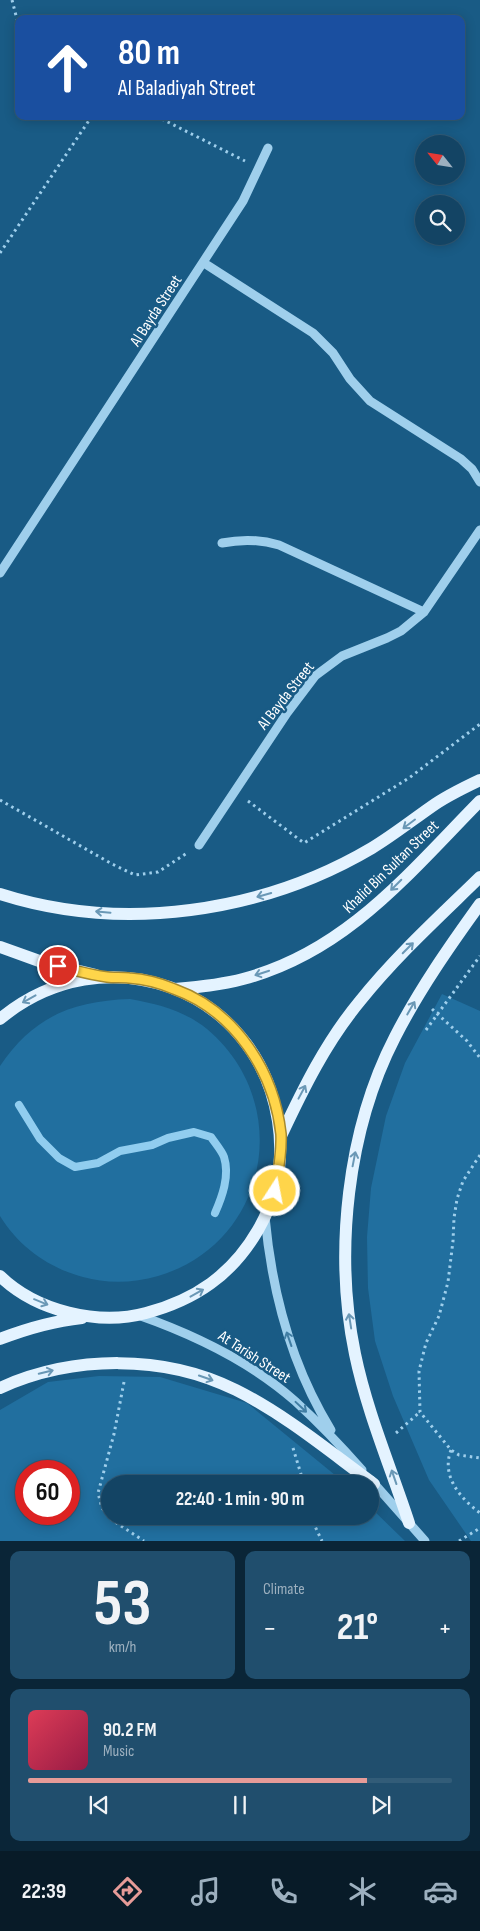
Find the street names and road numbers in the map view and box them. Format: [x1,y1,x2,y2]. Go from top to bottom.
street label: Al Bayda Street [126,272,186,351]
street label: Al Bayda Street [253,658,319,734]
street label: Khalid Bin Sultan Street [339,816,443,918]
street label: At Tarish Street [214,1326,294,1388]

